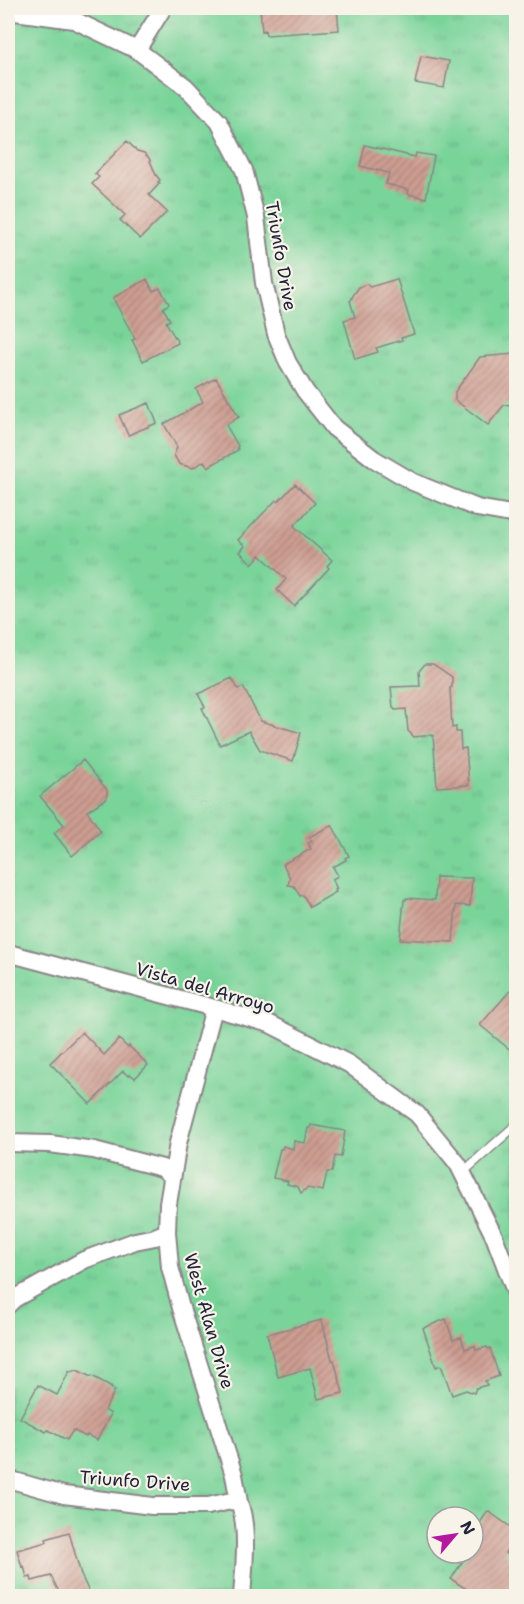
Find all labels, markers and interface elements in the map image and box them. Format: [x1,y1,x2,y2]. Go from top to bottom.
street label: Triunfo Drive [260,199,302,313]
street label: Vista del Arroyo [133,957,277,1019]
street label: West Alan Drive [178,1250,240,1392]
street label: Triunfo Drive [79,1465,191,1497]
north arrow [425,1505,485,1565]
text: N [455,1517,480,1539]

